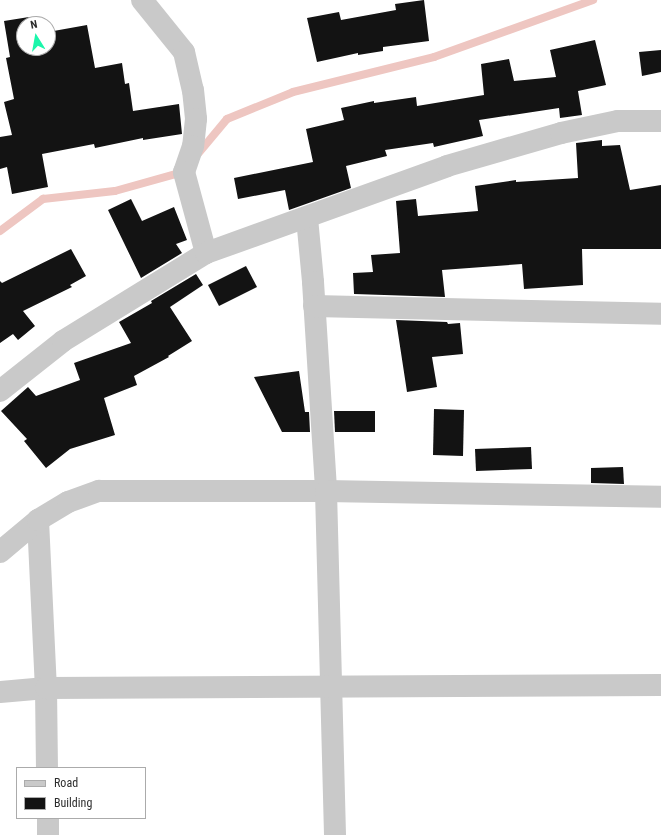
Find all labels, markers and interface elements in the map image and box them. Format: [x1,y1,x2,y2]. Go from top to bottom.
north arrow [16,16,56,56]
text: N [29,18,38,32]
legend [16,767,146,819]
text: Road [54,776,78,790]
text: Building [54,796,92,810]

